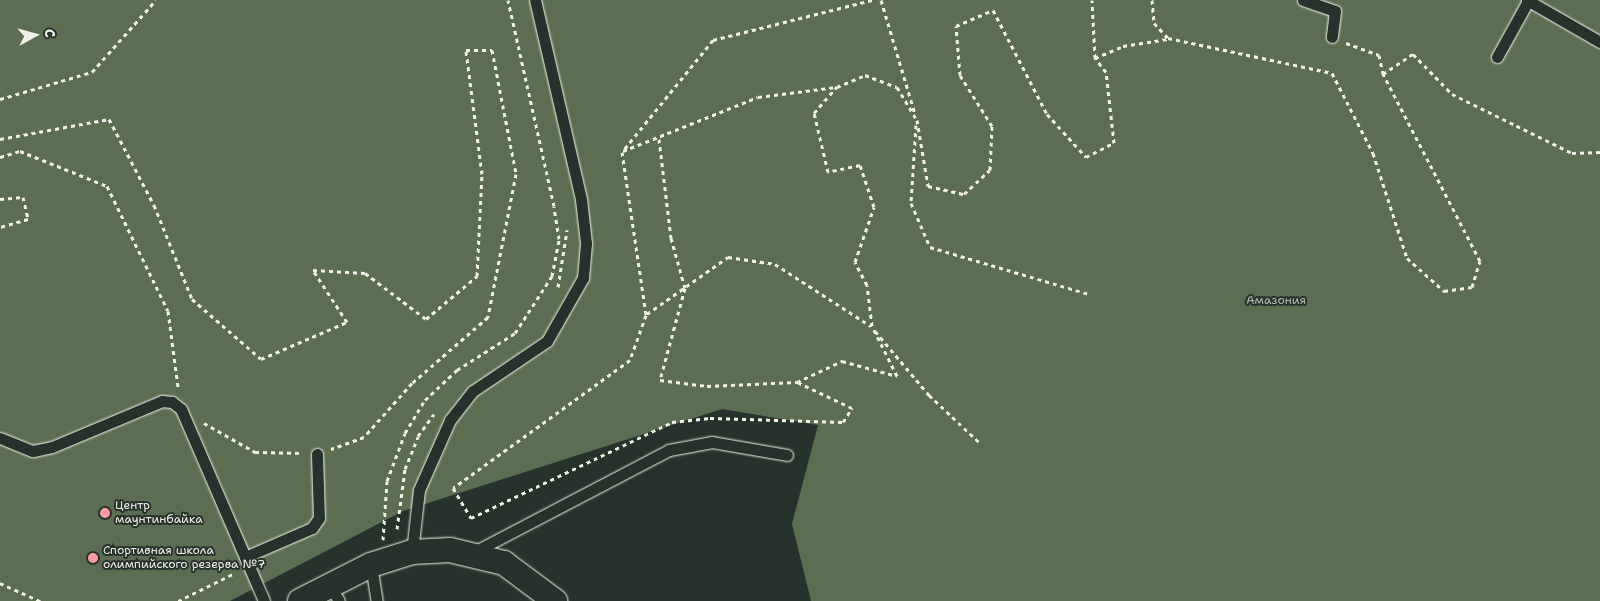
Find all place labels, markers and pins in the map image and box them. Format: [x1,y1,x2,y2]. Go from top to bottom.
place label: Центр маунтинбайка [115,499,203,527]
marker: Центр маунтинбайка [99,507,111,519]
place label: Спортивная школа олимпийского резерва №7 [103,544,265,572]
marker: Спортивная школа олимпийского резерва №7 [87,552,99,564]

